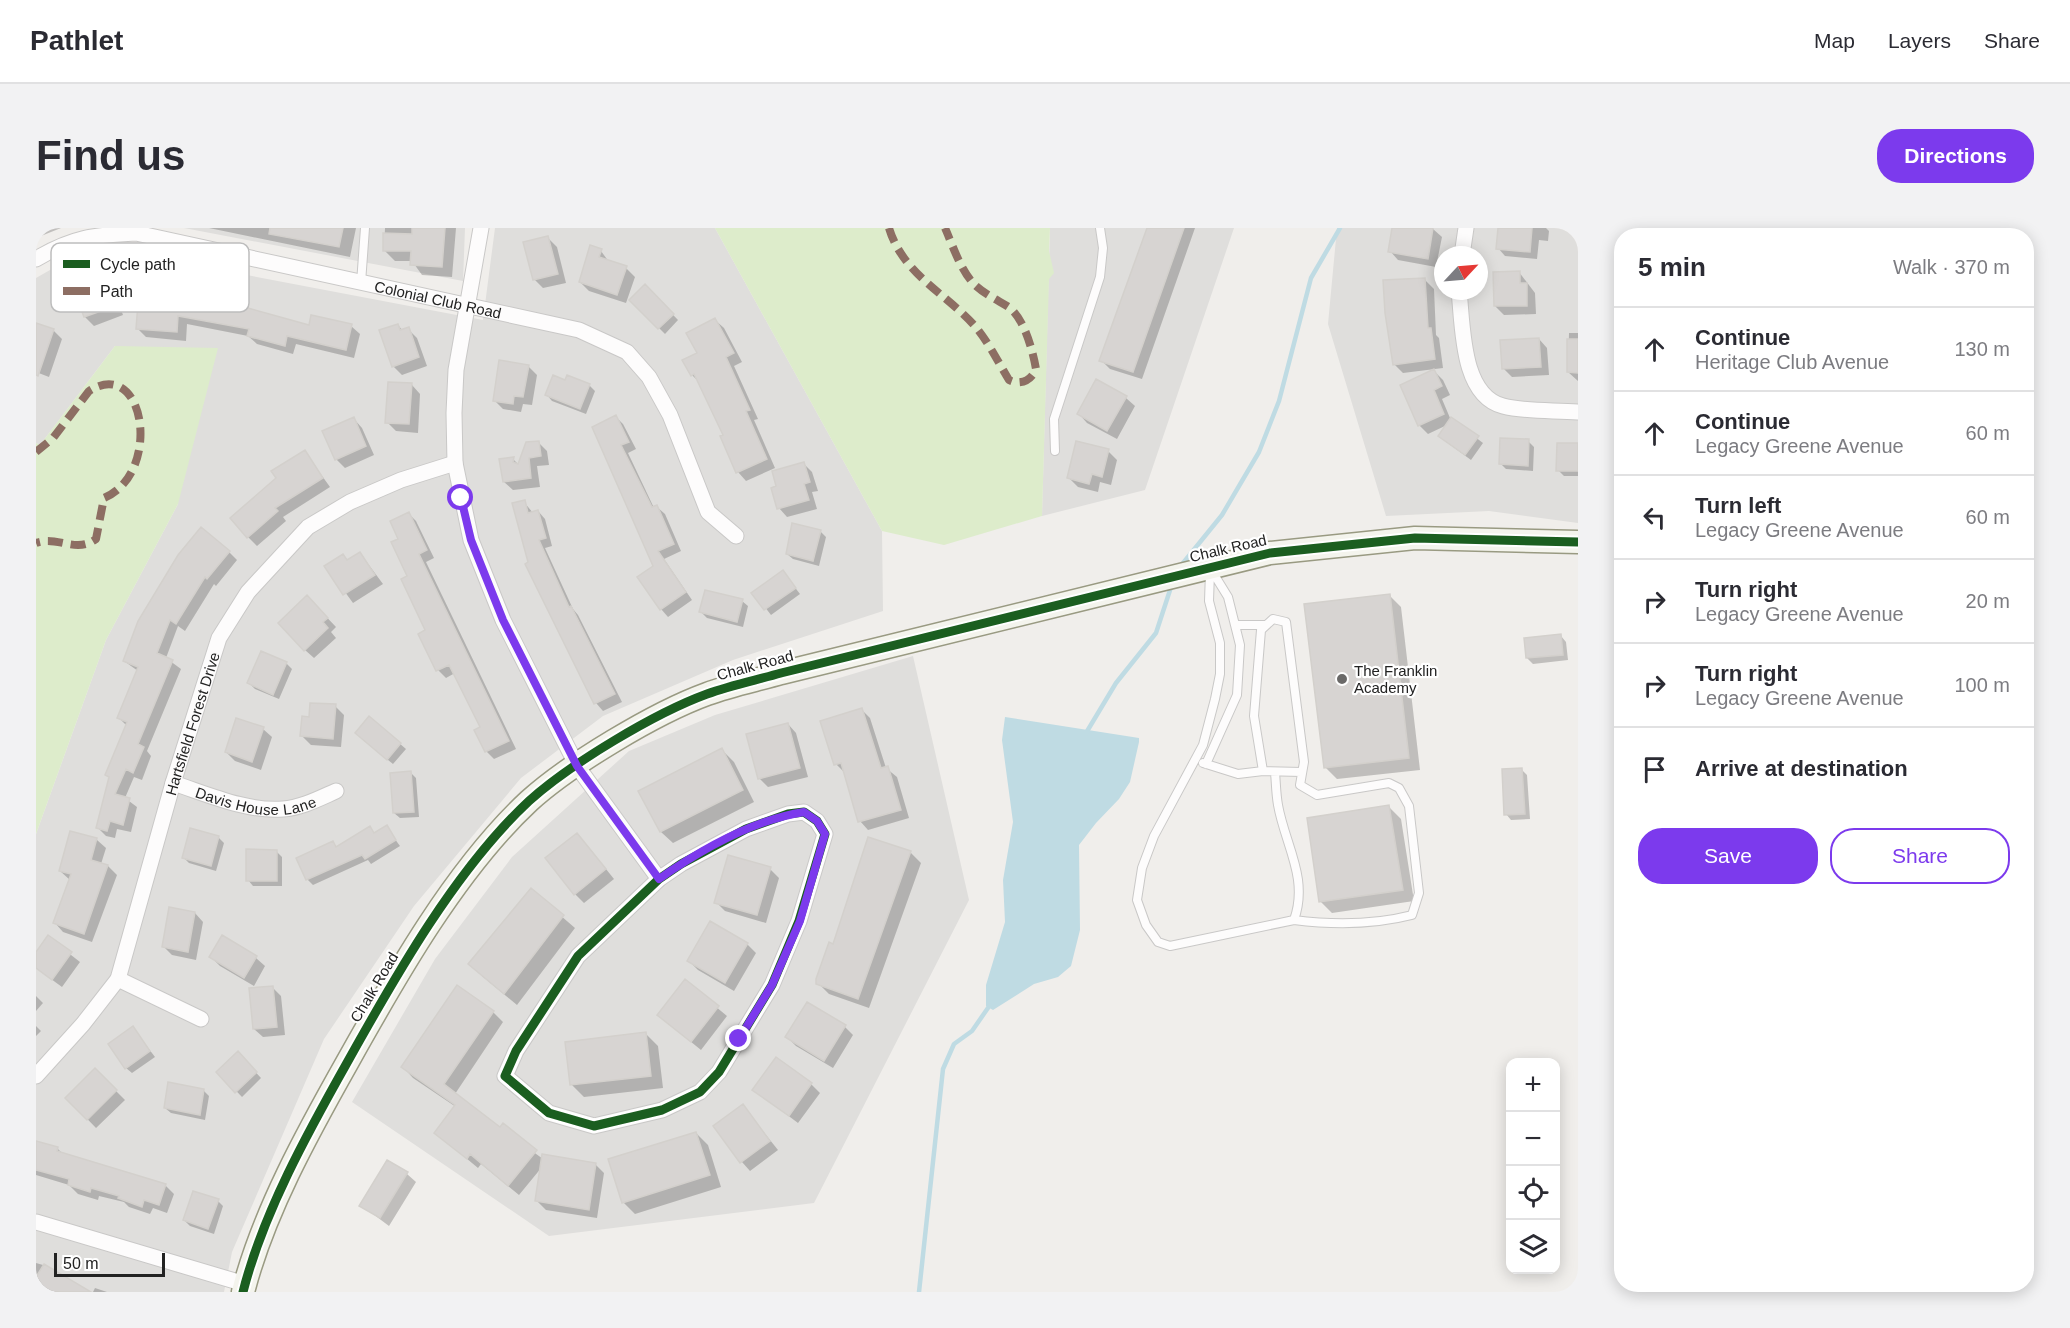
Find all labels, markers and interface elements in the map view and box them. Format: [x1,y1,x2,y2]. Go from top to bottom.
text: Pathlet [30,25,123,56]
text: Map [1814,29,1855,52]
text: Layers [1888,29,1951,52]
text: Share [1984,29,2040,52]
button: Directions [1877,129,2034,183]
text: Find us [36,132,185,179]
legend [51,243,249,312]
north arrow [1434,246,1488,300]
text: 5 min [1638,252,1706,282]
text: Cycle path [100,256,176,273]
text: Walk · 370 m [1893,256,2010,278]
street label: Colonial Club Road [373,277,503,321]
text: Path [100,283,133,300]
text: Continue [1695,325,1790,350]
icon: ahead [1638,333,1671,366]
text: 130 m [1954,338,2010,360]
text: Heritage Club Avenue [1695,351,1889,373]
text: Continue [1695,409,1790,434]
icon: ahead [1638,417,1671,450]
text: 60 m [1966,422,2010,444]
text: Legacy Greene Avenue [1695,435,1904,457]
route start [447,484,473,510]
text: Turn left [1695,493,1781,518]
icon: left [1638,501,1671,534]
text: 60 m [1966,506,2010,528]
text: Legacy Greene Avenue [1695,519,1904,541]
street label: Chalk Road [1188,531,1268,565]
text: Turn right [1695,577,1797,602]
icon: right [1638,585,1671,618]
text: 20 m [1966,590,2010,612]
text: Legacy Greene Avenue [1695,603,1904,625]
street label: Chalk Road [715,647,795,683]
street label: Hartsfield Forest Drive [161,650,223,797]
text: Turn right [1695,661,1797,686]
place label: The Franklin Academy [1354,662,1437,696]
icon: right [1638,669,1671,702]
marker: The Franklin Academy [1335,672,1349,686]
text: 100 m [1954,674,2010,696]
text: Legacy Greene Avenue [1695,687,1904,709]
icon: arrive [1638,753,1671,786]
text: Arrive at destination [1695,756,1908,781]
street label: Davis House Lane [194,783,318,818]
button: Save [1638,828,1818,884]
button: Share [1830,828,2010,884]
street label: Chalk Road [347,949,401,1025]
route end [725,1025,751,1051]
map controls [1506,1058,1560,1274]
button: + [1506,1058,1560,1112]
button: − [1506,1112,1560,1166]
button: locate [1506,1166,1560,1220]
button: layers [1506,1220,1560,1274]
scale bar [54,1250,165,1278]
text: 50 m [63,1255,99,1272]

